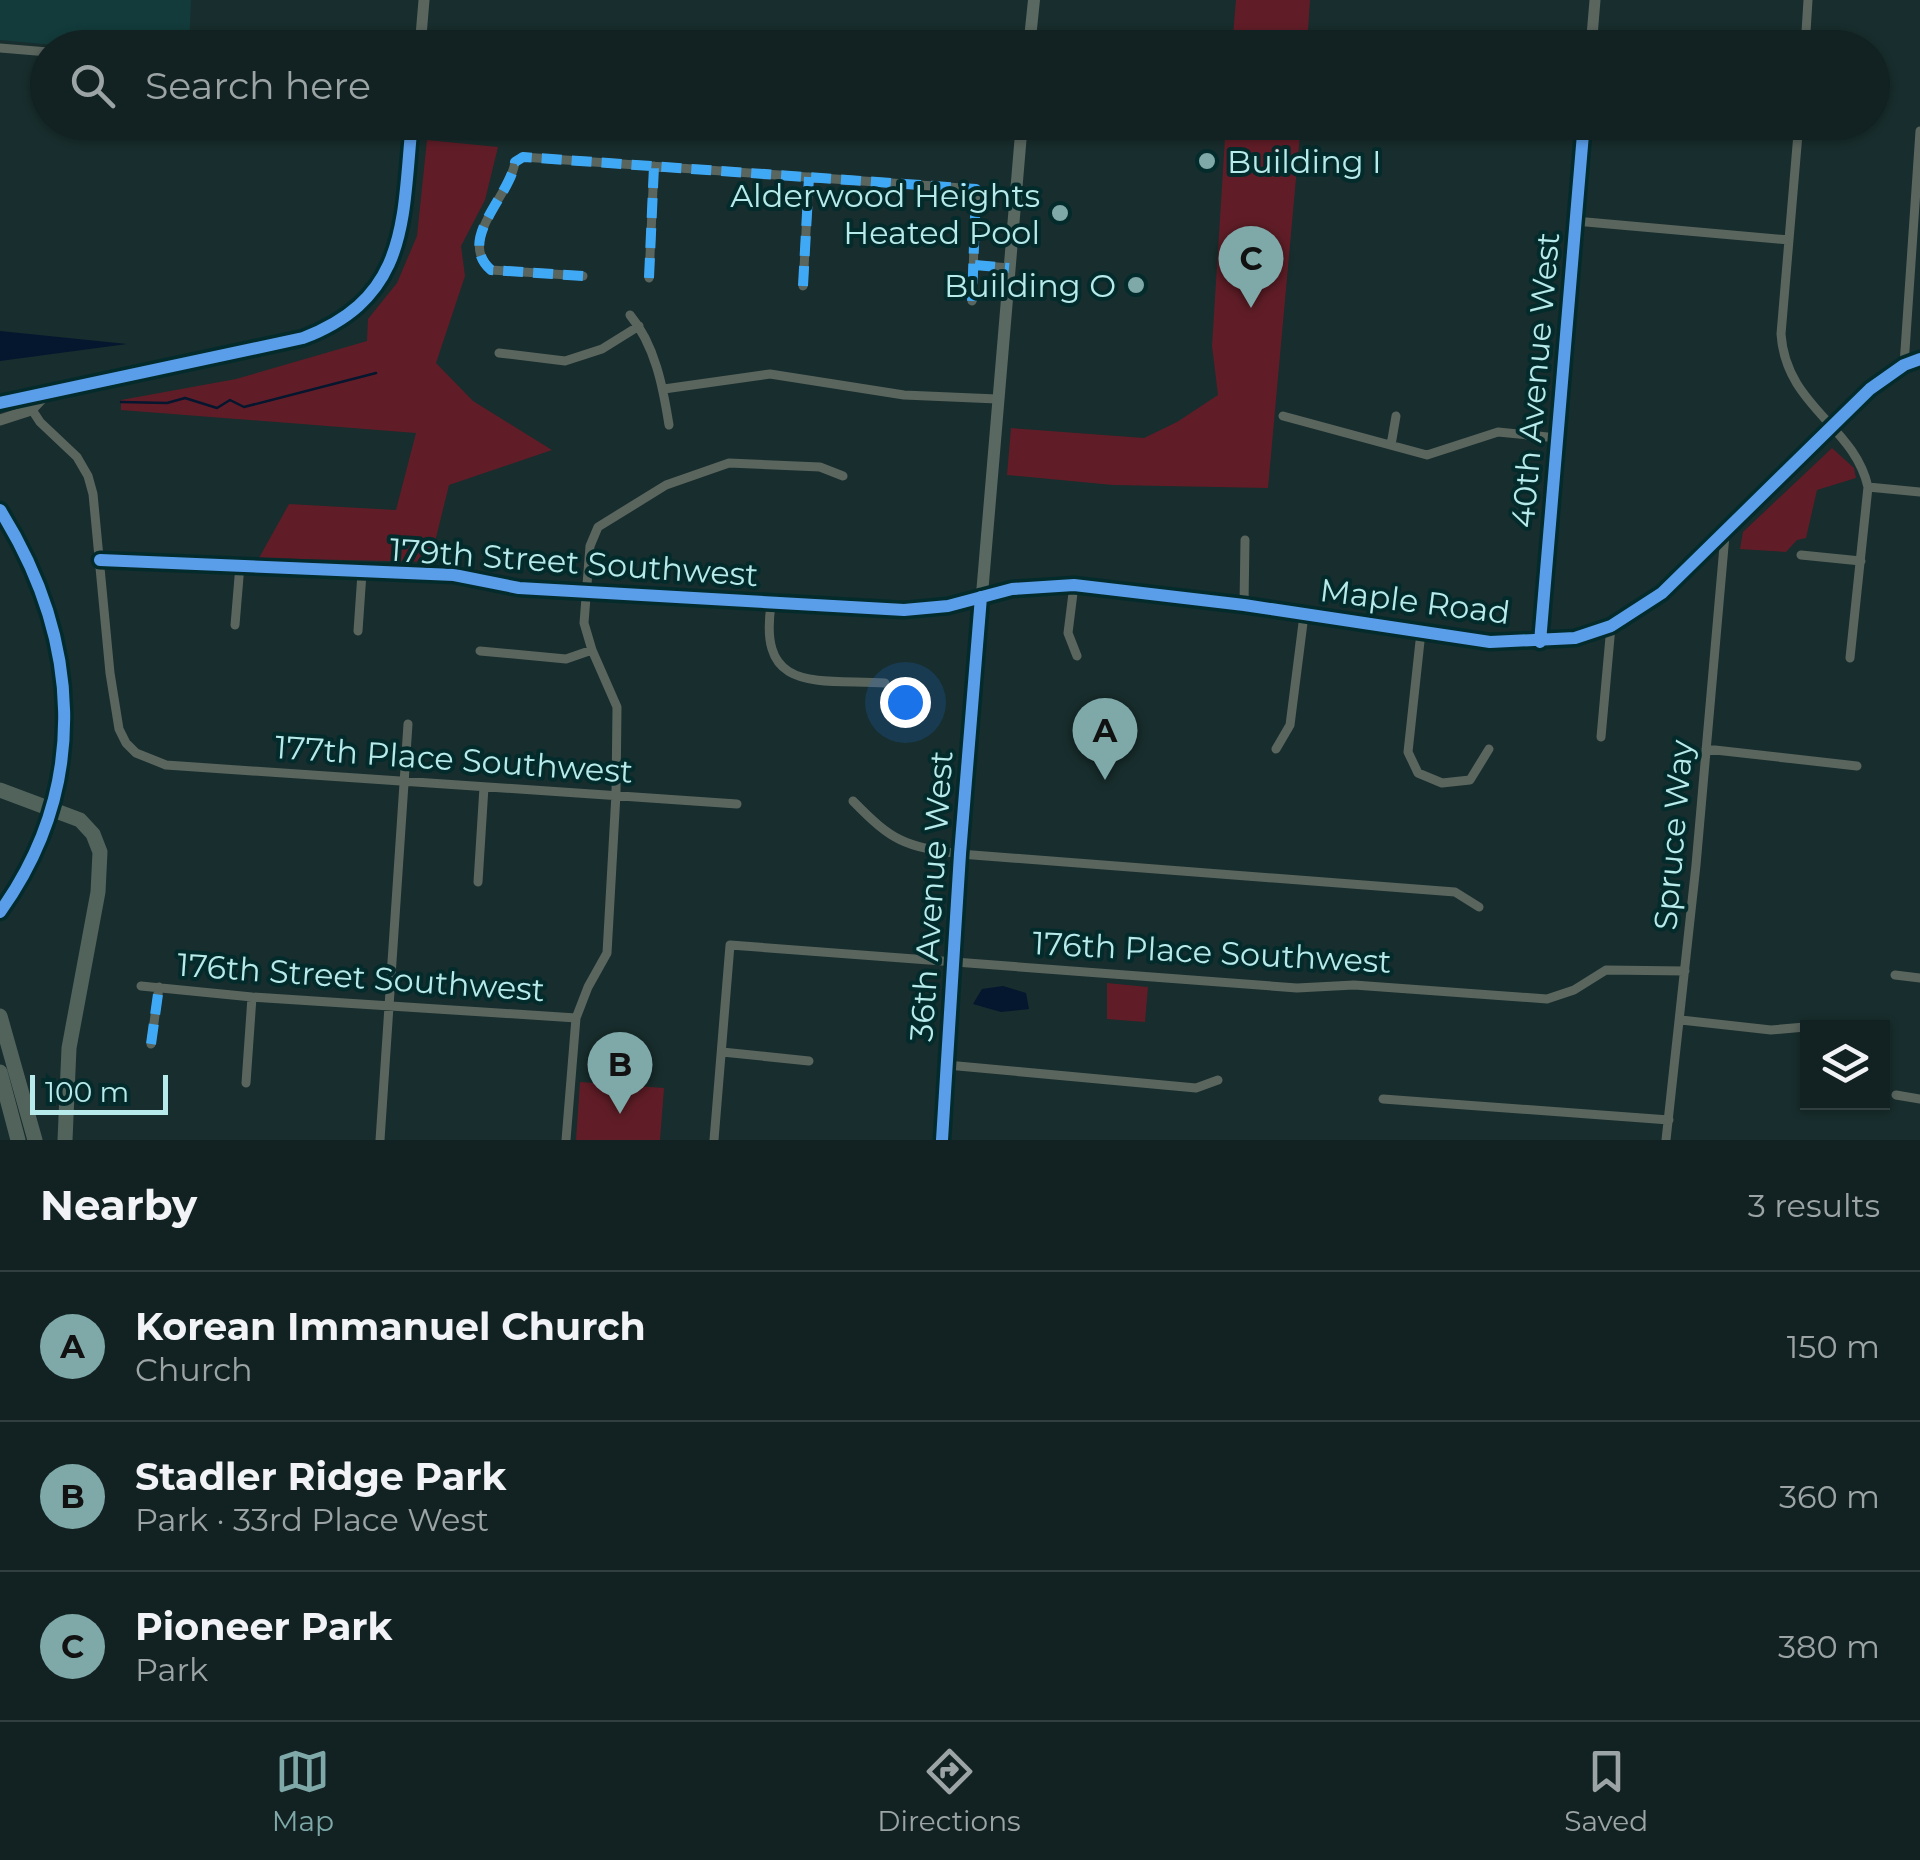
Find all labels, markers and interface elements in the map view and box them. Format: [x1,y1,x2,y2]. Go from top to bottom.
search box [30,30,1890,140]
icon: search [65,58,120,113]
text: Search here [145,62,371,109]
place label: Building I [1227,142,1382,181]
marker: Building I [1196,150,1218,172]
place label: Alderwood Heights Heated Pool [730,176,1040,252]
marker: Alderwood Heights Heated Pool [1049,202,1071,224]
pin: C [1218,226,1284,308]
street label: 40th Avenue West [1503,231,1567,529]
place label: Building O [944,266,1116,305]
marker: Building O [1125,274,1147,296]
street label: 179th Street Southwest [388,530,760,594]
street label: Maple Road [1318,570,1512,632]
your location [880,677,931,728]
pin: A [1072,698,1138,780]
street label: 177th Place Southwest [274,727,634,791]
street label: Spruce Way [1645,738,1701,932]
street label: 36th Avenue West [901,749,961,1043]
street label: 176th Place Southwest [1032,923,1392,981]
street label: 176th Street Southwest [176,945,546,1009]
map controls [1800,1020,1890,1110]
button: layers [1800,1020,1890,1110]
pin: B [588,1032,652,1114]
scale bar [30,1070,168,1114]
text: 100 m [45,1075,129,1109]
text: Nearby [40,1179,197,1231]
text: 3 results [1748,1186,1880,1225]
text: Korean Immanuel Church [135,1303,646,1350]
text: A [60,1327,85,1366]
text: 150 m [1787,1327,1880,1366]
text: Church [135,1350,253,1389]
text: Stadler Ridge Park [135,1453,506,1500]
text: B [60,1477,85,1516]
text: 360 m [1779,1477,1880,1516]
text: Park · 33rd Place West [135,1500,489,1539]
text: Pioneer Park [135,1603,392,1650]
text: C [61,1627,84,1666]
text: 380 m [1778,1627,1880,1666]
text: Park [135,1650,208,1689]
tab: Map [272,1744,334,1838]
tab: Directions [877,1744,1021,1838]
tab: Saved [1564,1744,1648,1838]

